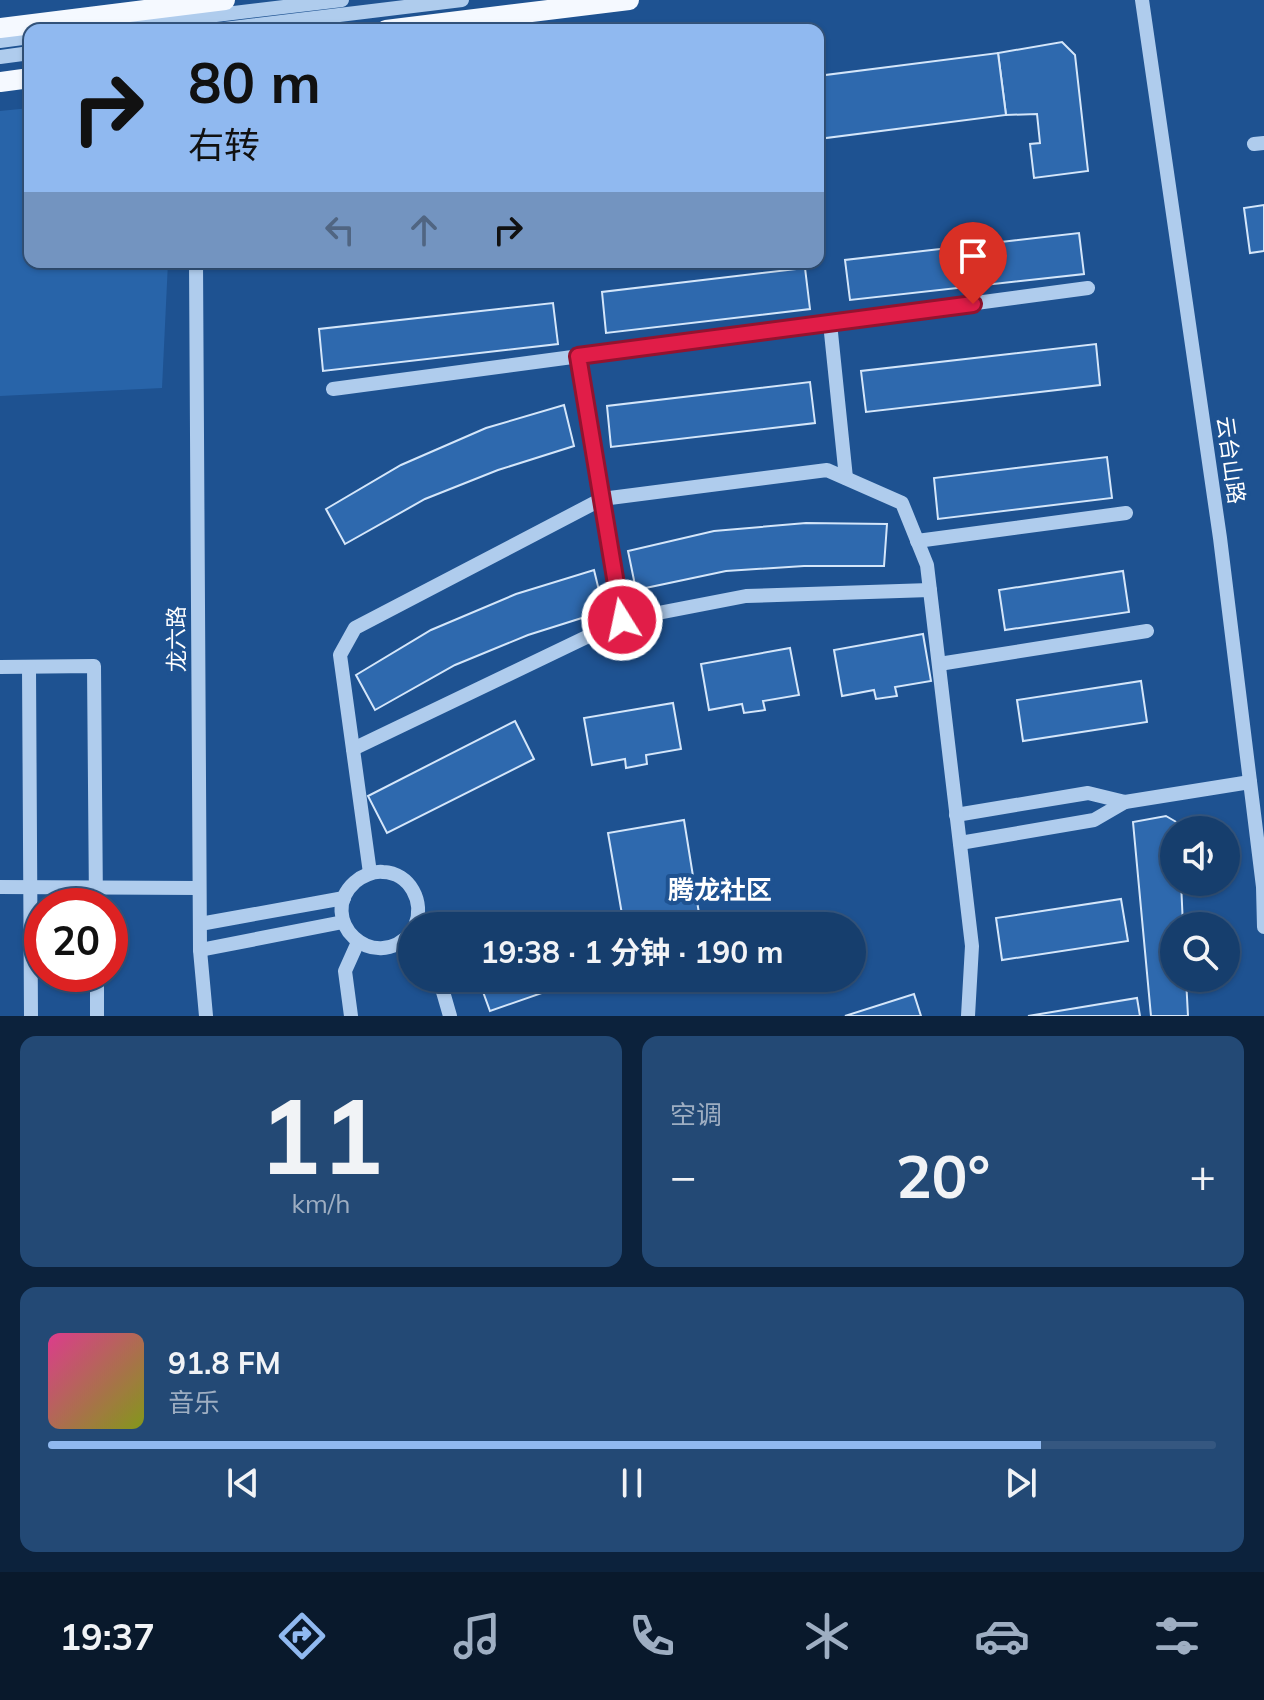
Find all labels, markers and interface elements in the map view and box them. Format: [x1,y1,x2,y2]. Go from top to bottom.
text: 80 m [188,47,321,117]
icon: right [56,56,160,160]
text: 右转 [188,122,260,167]
icon: left [318,208,362,252]
icon: ahead [402,208,446,252]
icon: right [486,208,530,252]
pin [939,222,1007,304]
icon: arrive [951,234,995,278]
street label: 云台山路 [1211,414,1251,506]
position arrow [580,578,664,662]
street label: 龙六路 [162,606,190,672]
map controls [1160,816,1240,992]
button: sound [1160,816,1240,896]
district label: 腾龙社区 [668,873,772,906]
speed limit sign: 20 [24,888,128,992]
button: search [1160,912,1240,992]
text: 19:38 · 1 分钟 · 190 m [481,933,783,971]
text: 11 [259,1069,383,1200]
text: 空调 [670,1098,722,1131]
text: 20° [896,1138,990,1213]
text: − [670,1148,696,1203]
text: + [1190,1148,1216,1203]
text: km/h [292,1187,350,1220]
text: 91.8 FM [168,1344,281,1382]
text: 音乐 [168,1386,220,1419]
icon: previous [221,1461,265,1505]
icon: pause [610,1461,654,1505]
icon: next [999,1461,1043,1505]
icon: directions [274,1608,330,1664]
icon: music [449,1608,505,1664]
icon: phone [624,1608,680,1664]
icon: climate [799,1608,855,1664]
icon: car [974,1608,1030,1664]
icon: filters [1149,1608,1205,1664]
text: 19:37 [59,1614,155,1659]

